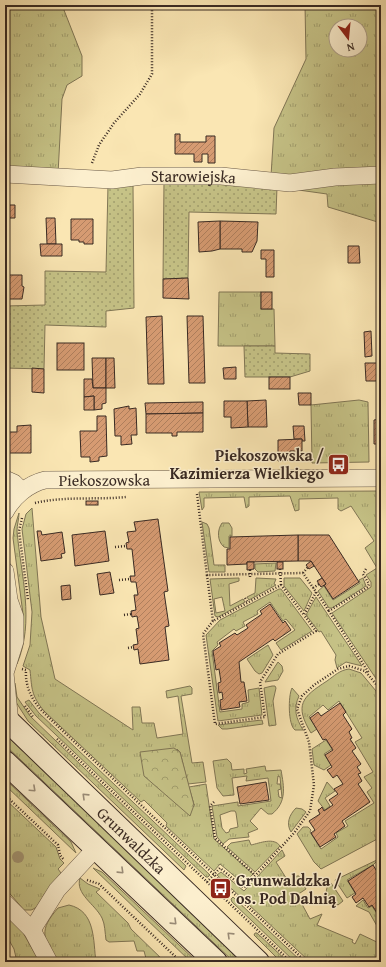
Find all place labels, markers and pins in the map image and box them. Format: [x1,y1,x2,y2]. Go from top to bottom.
place label: Piekoszowska / Kazimierza Wielkiego [170,443,324,485]
bus stop icon: Piekoszowska / Kazimierza Wielkiego [326,451,352,477]
place label: Grunwaldzka / os. Pod Dalnią [236,868,342,910]
bus stop icon: Grunwaldzka / os. Pod Dalnią [207,876,233,902]

